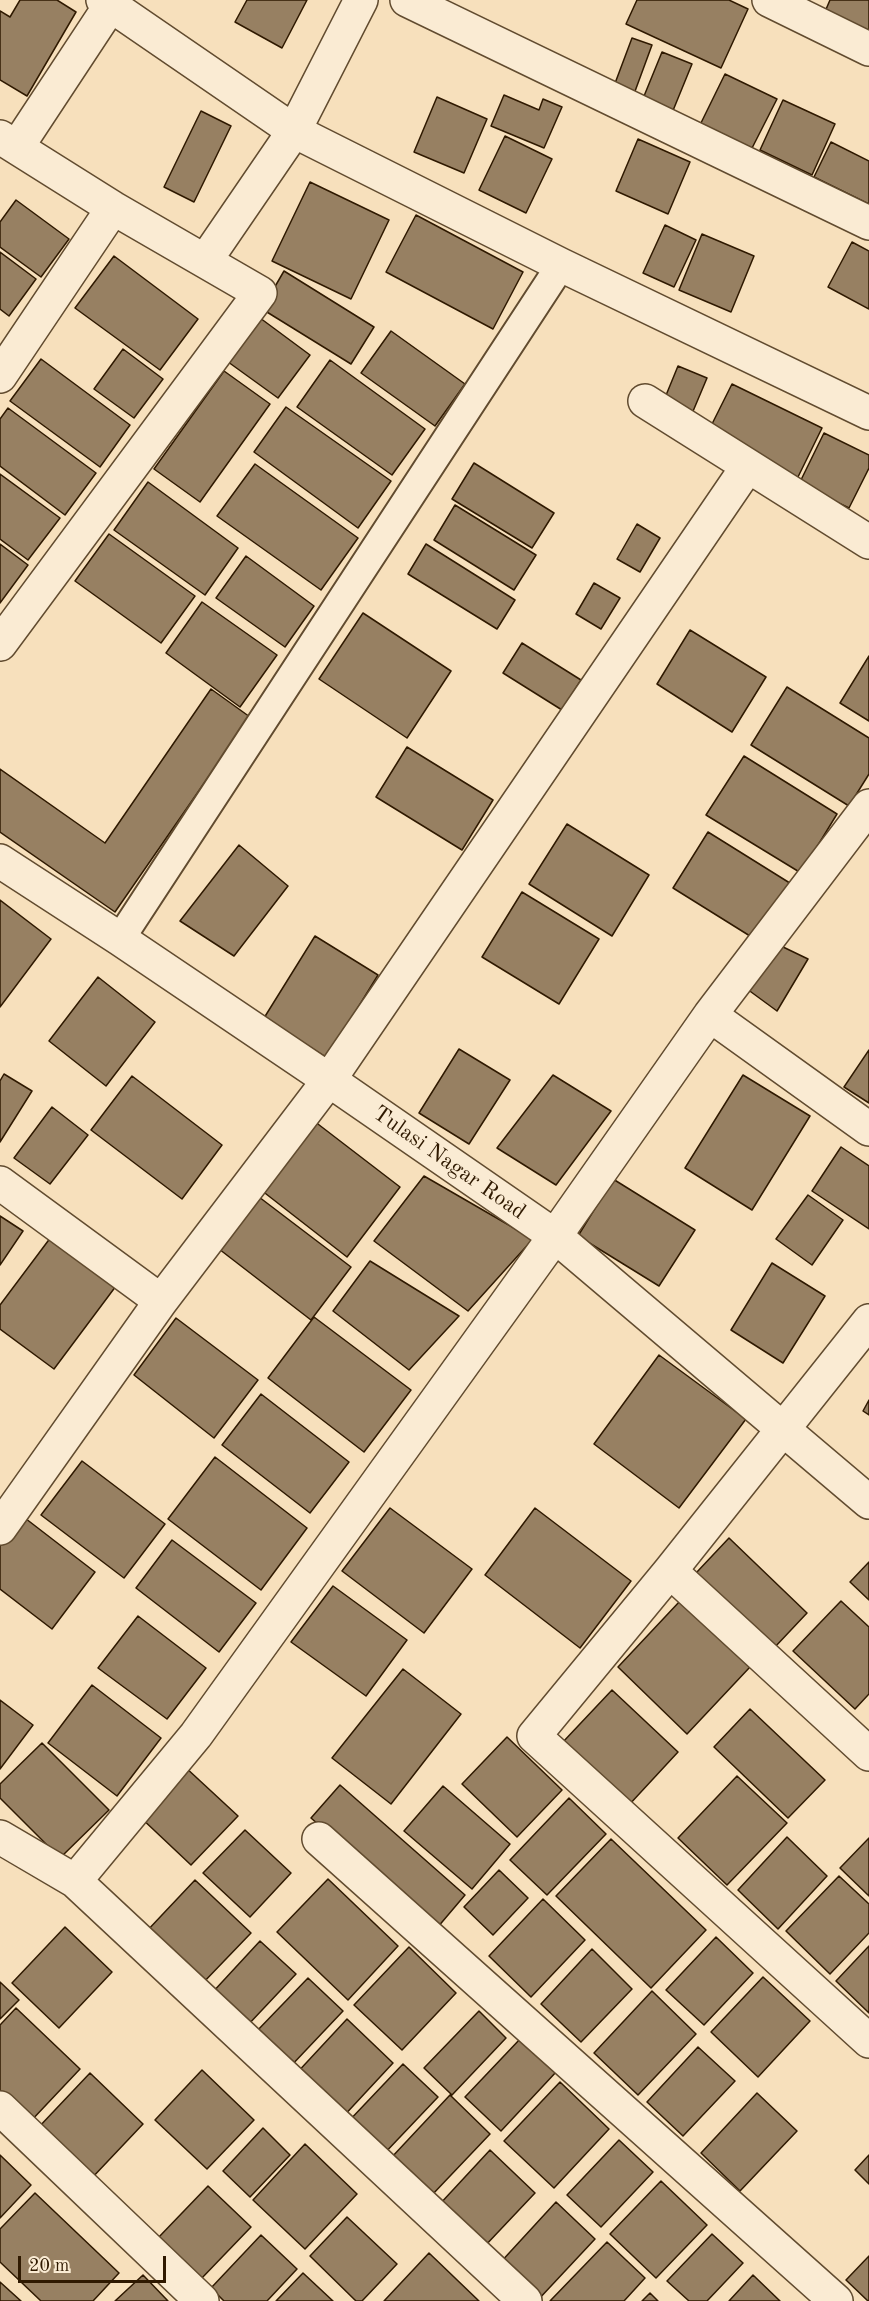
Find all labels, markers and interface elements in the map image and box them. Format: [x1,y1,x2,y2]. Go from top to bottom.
street label: Tulasi Nagar Road [367,1100,531,1226]
scale bar [21,2244,170,2282]
text: 20 m [29,2257,69,2275]

